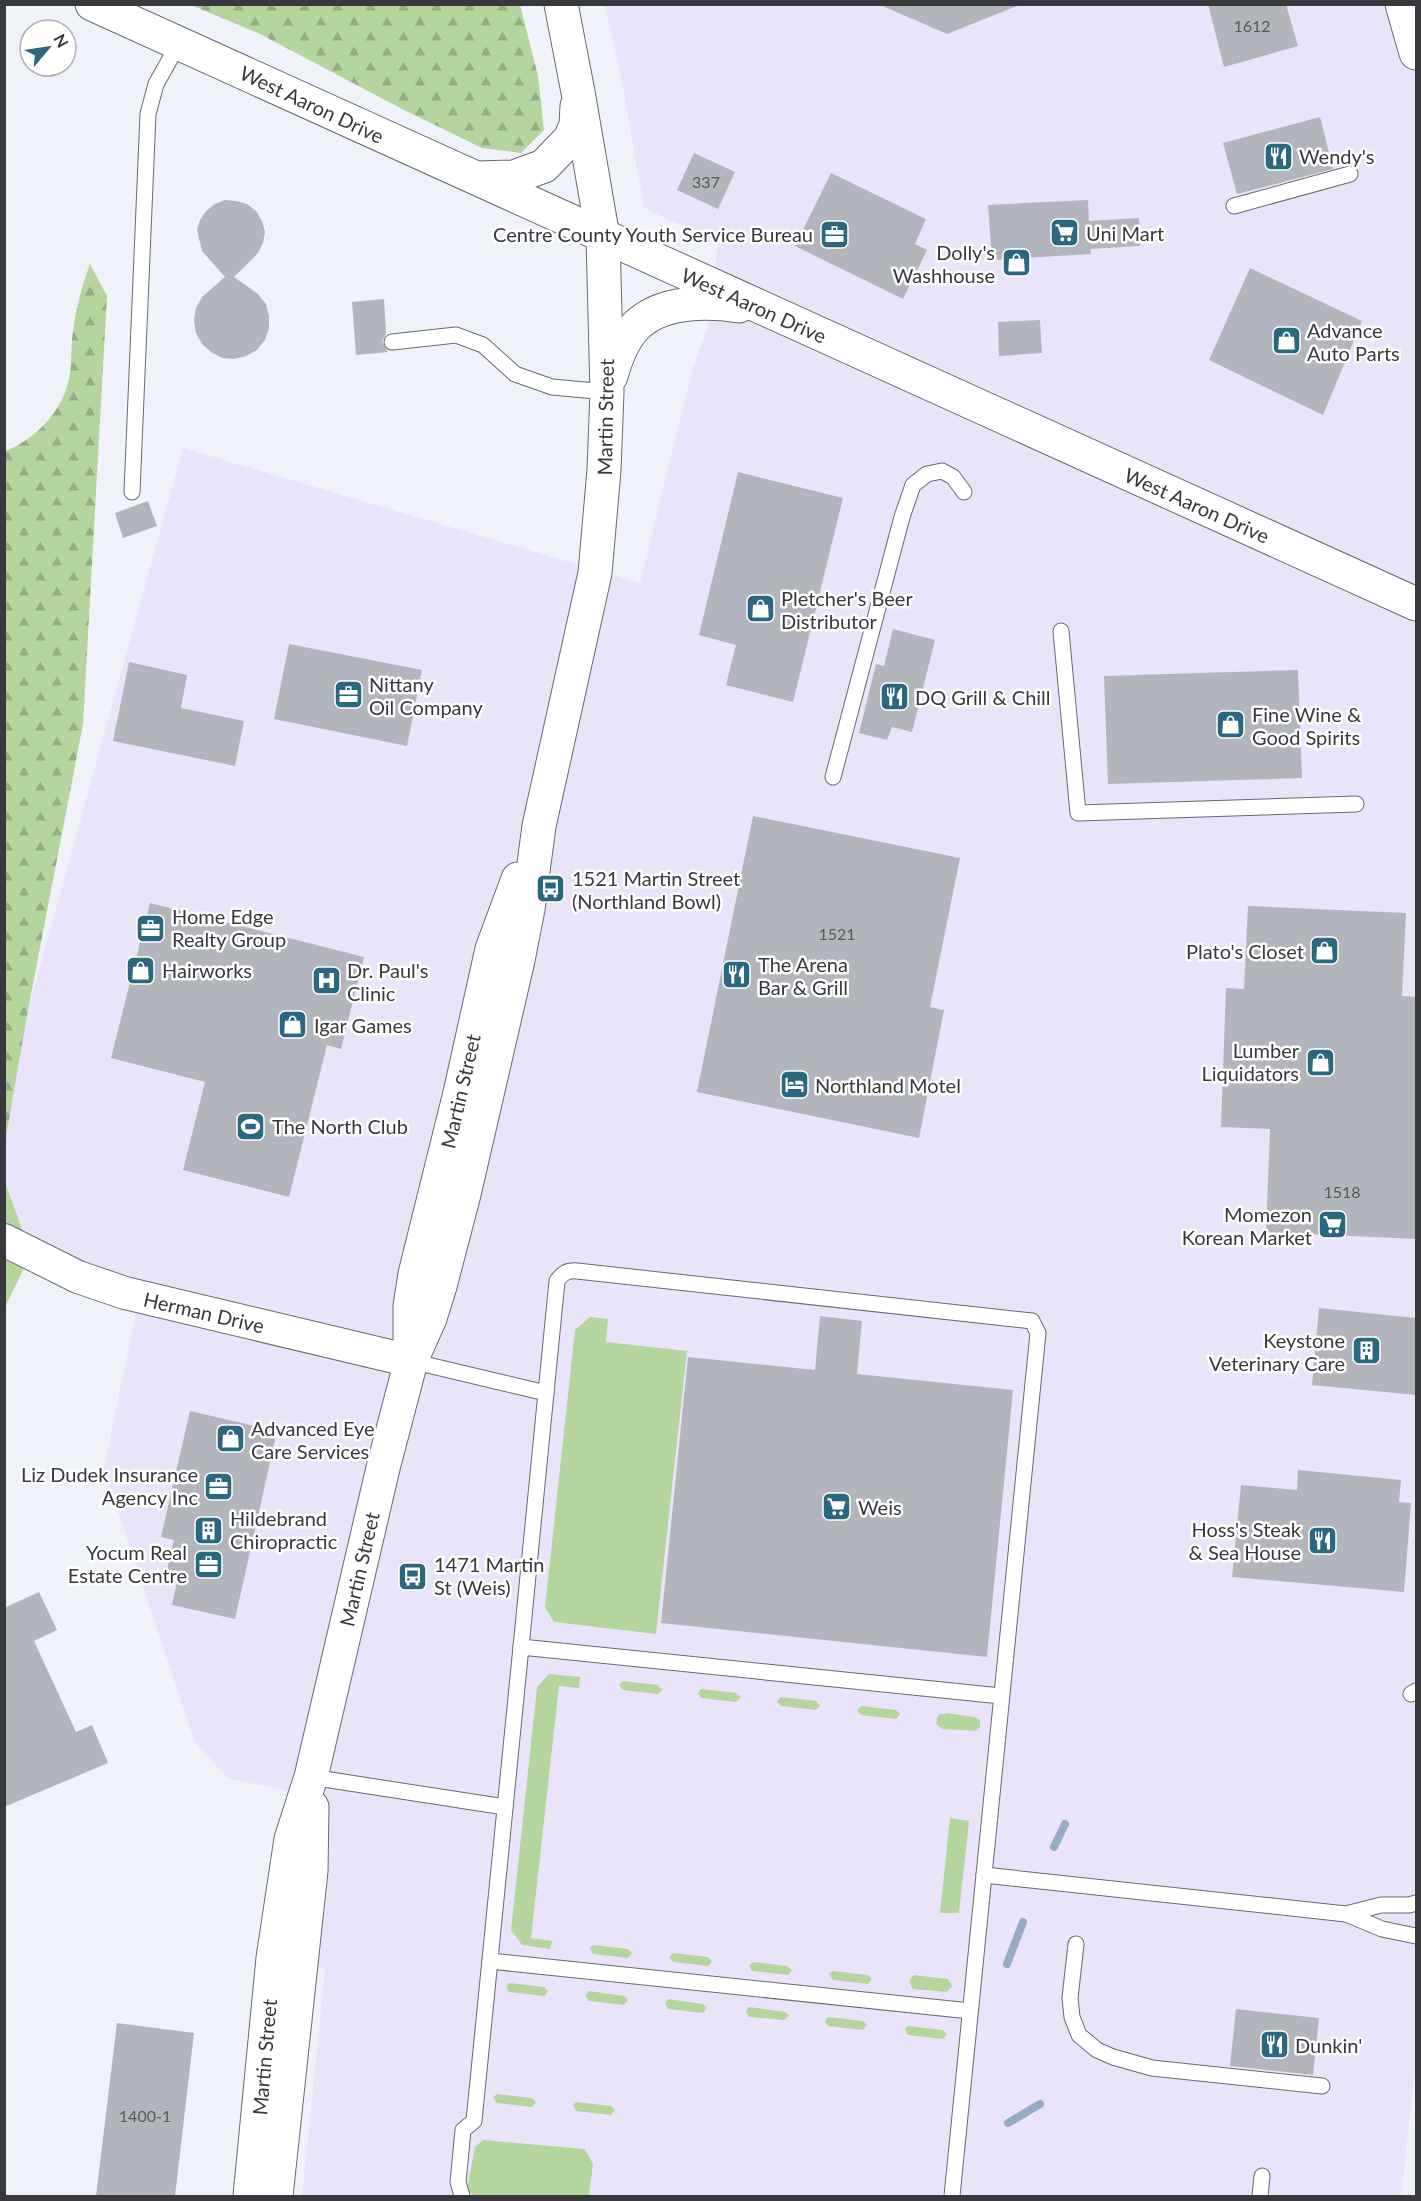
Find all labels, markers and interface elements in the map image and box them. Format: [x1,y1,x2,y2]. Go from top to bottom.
house number: 1612 [1233,16,1271,35]
north arrow [18,18,78,78]
text: N [50,30,73,50]
street label: West Aaron Drive [236,60,388,148]
restaurant icon: Wendy's [1262,140,1294,172]
place label: Wendy's [1299,144,1374,168]
house number: 337 [692,172,720,191]
supermarket icon: Uni Mart [1049,217,1081,249]
office icon: Centre County Youth Service Bureau [818,218,850,250]
place label: Uni Mart [1086,221,1164,245]
place label: Centre County Youth Service Bureau [493,222,813,246]
place label: Dolly's Washhouse [893,240,995,287]
shop icon: Dolly's Washhouse [1000,247,1032,279]
street label: West Aaron Drive [678,262,830,348]
place label: Advance Auto Parts [1307,318,1400,365]
shop icon: Advance Auto Parts [1270,325,1302,357]
street label: Martin Street [592,358,618,476]
street label: West Aaron Drive [1121,462,1273,548]
place label: Pletcher's Beer Distributor [781,586,913,633]
shop icon: Pletcher's Beer Distributor [744,593,776,625]
place label: Nittany Oil Company [369,672,483,719]
office icon: Nittany Oil Company [332,679,364,711]
restaurant icon: DQ Grill & Chill [878,681,910,713]
place label: DQ Grill & Chill [915,685,1051,709]
place label: Fine Wine & Good Spirits [1252,702,1362,749]
shop icon: Fine Wine & Good Spirits [1215,709,1247,741]
place label: 1521 Martin Street (Northland Bowl) [572,866,740,913]
bus stop icon: 1521 Martin Street (Northland Bowl) [535,873,567,905]
place label: Home Edge Realty Group [172,904,286,951]
office icon: Home Edge Realty Group [135,912,167,944]
house number: 1521 [818,924,856,943]
shop icon: Plato's Closet [1309,935,1341,967]
place label: Plato's Closet [1186,939,1304,963]
place label: The Arena Bar & Grill [758,952,848,999]
shop icon: Hairworks [125,954,157,986]
place label: Hairworks [162,958,252,982]
place label: Dr. Paul's Clinic [347,958,428,1005]
restaurant icon: The Arena Bar & Grill [721,959,753,991]
hospital icon: Dr. Paul's Clinic [310,965,342,997]
shop icon: Igar Games [277,1009,309,1041]
place label: Igar Games [314,1013,412,1037]
street label: Martin Street [435,1031,485,1151]
place label: Lumber Liquidators [1201,1038,1300,1085]
shop icon: Lumber Liquidators [1304,1046,1336,1078]
hotel icon: Northland Motel [778,1069,810,1101]
place label: Northland Motel [815,1073,961,1097]
sports icon: The North Club [235,1110,267,1142]
place label: The North Club [272,1114,408,1138]
house number: 1518 [1323,1182,1361,1201]
place label: Momezon Korean Market [1182,1202,1312,1249]
supermarket icon: Momezon Korean Market [1317,1209,1349,1241]
street label: Herman Drive [141,1286,267,1338]
place label: Keystone Veterinary Care [1209,1328,1345,1375]
building icon: Keystone Veterinary Care [1350,1335,1382,1367]
place label: Advanced Eye Care Services [251,1416,375,1463]
shop icon: Advanced Eye Care Services [214,1423,246,1455]
place label: Liz Dudek Insurance Agency Inc [21,1462,198,1509]
office icon: Liz Dudek Insurance Agency Inc [203,1470,235,1502]
supermarket icon: Weis [821,1491,853,1523]
place label: Weis [858,1495,902,1519]
place label: Hildebrand Chiropractic [230,1506,338,1553]
street label: Martin Street [334,1509,384,1629]
building icon: Hildebrand Chiropractic [193,1514,225,1546]
place label: Hoss's Steak & Sea House [1189,1517,1302,1564]
restaurant icon: Hoss's Steak & Sea House [1306,1524,1338,1556]
place label: Yocum Real Estate Centre [68,1540,187,1587]
office icon: Yocum Real Estate Centre [192,1548,224,1580]
place label: 1471 Martin St (Weis) [434,1552,545,1599]
bus stop icon: 1471 Martin St (Weis) [397,1560,429,1592]
street label: Martin Street [247,1998,281,2116]
restaurant icon: Dunkin' [1258,2029,1290,2061]
place label: Dunkin' [1295,2033,1362,2057]
house number: 1400-1 [119,2106,171,2125]

